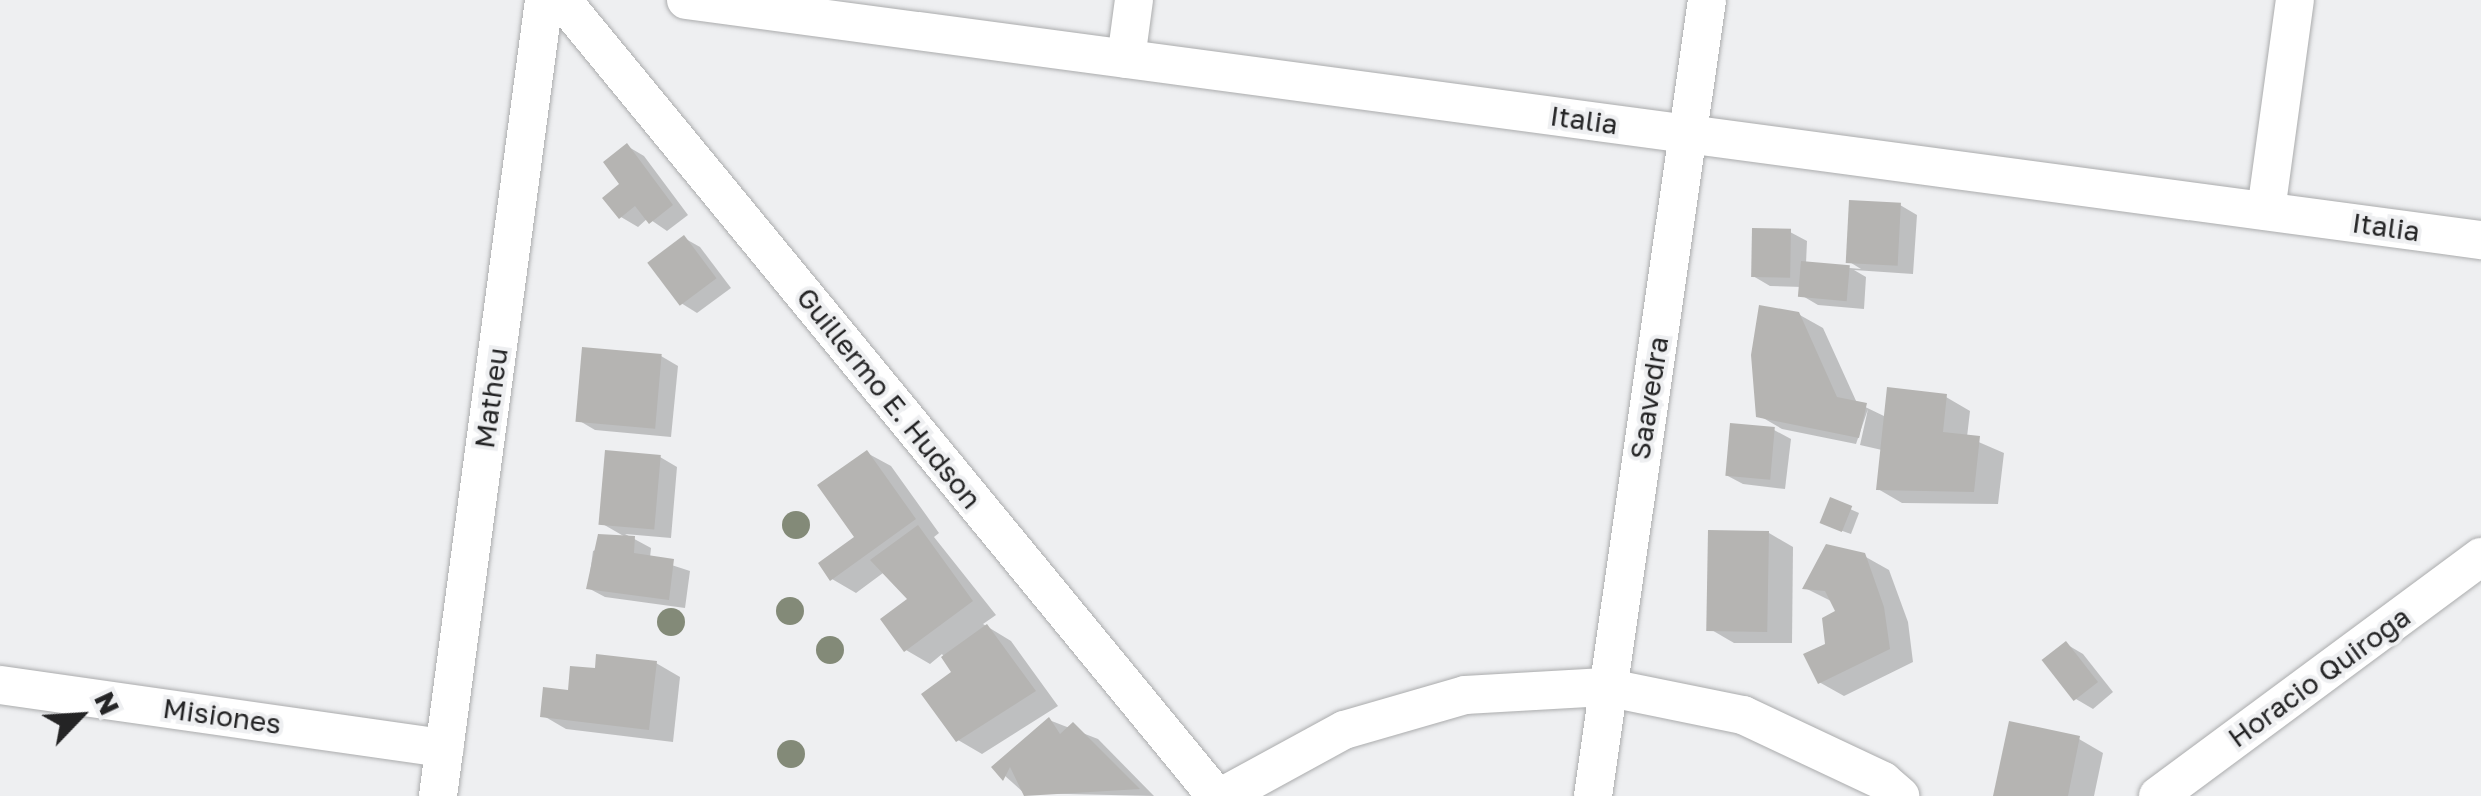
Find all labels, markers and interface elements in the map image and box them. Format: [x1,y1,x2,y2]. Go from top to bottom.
street label: Italia [1548,99,1620,141]
street label: Italia [2350,206,2422,248]
street label: Guillermo E. Hudson [790,281,988,515]
street label: Saavedra [1623,334,1675,462]
street label: Matheu [467,346,515,450]
street label: Horacio Quiroga [2221,600,2417,754]
north arrow [30,666,130,766]
text: N [88,686,127,720]
street label: Misiones [161,691,283,741]

